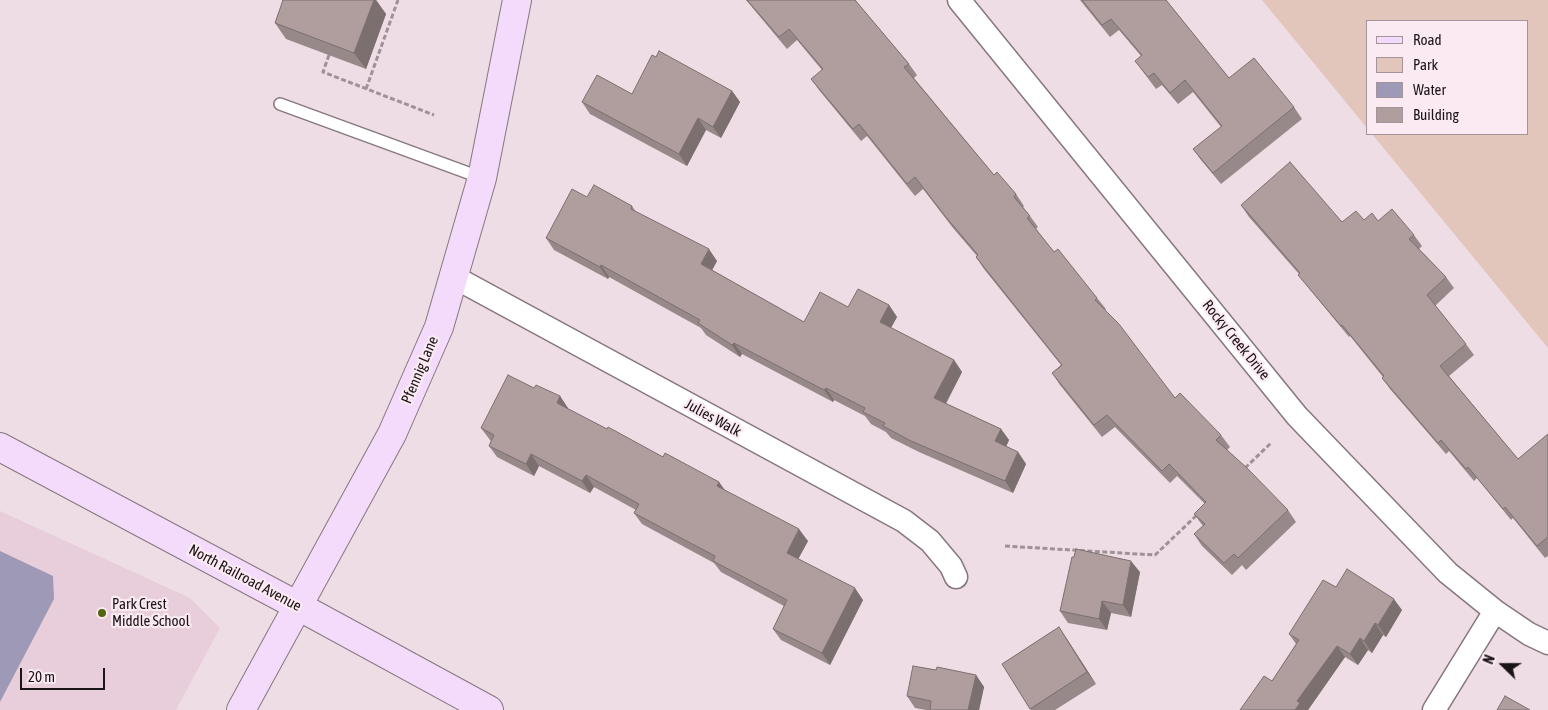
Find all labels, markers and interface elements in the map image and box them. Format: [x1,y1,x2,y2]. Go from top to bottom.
legend [1366,20,1528,135]
text: Road [1413,31,1442,48]
text: Park [1413,56,1438,73]
text: Water [1413,81,1446,98]
text: Building [1413,106,1459,123]
street label: Rocky Creek Drive [1198,296,1274,384]
street label: Pfennig Lane [398,333,442,407]
street label: Julies Walk [682,395,744,441]
street label: North Railroad Avenue [186,541,304,615]
place label: Park Crest Middle School [112,595,190,630]
marker: Park Crest Middle School [96,607,108,619]
north arrow [1478,640,1528,690]
text: N [1480,653,1498,666]
scale bar [22,658,108,690]
text: 20 m [28,668,55,685]

